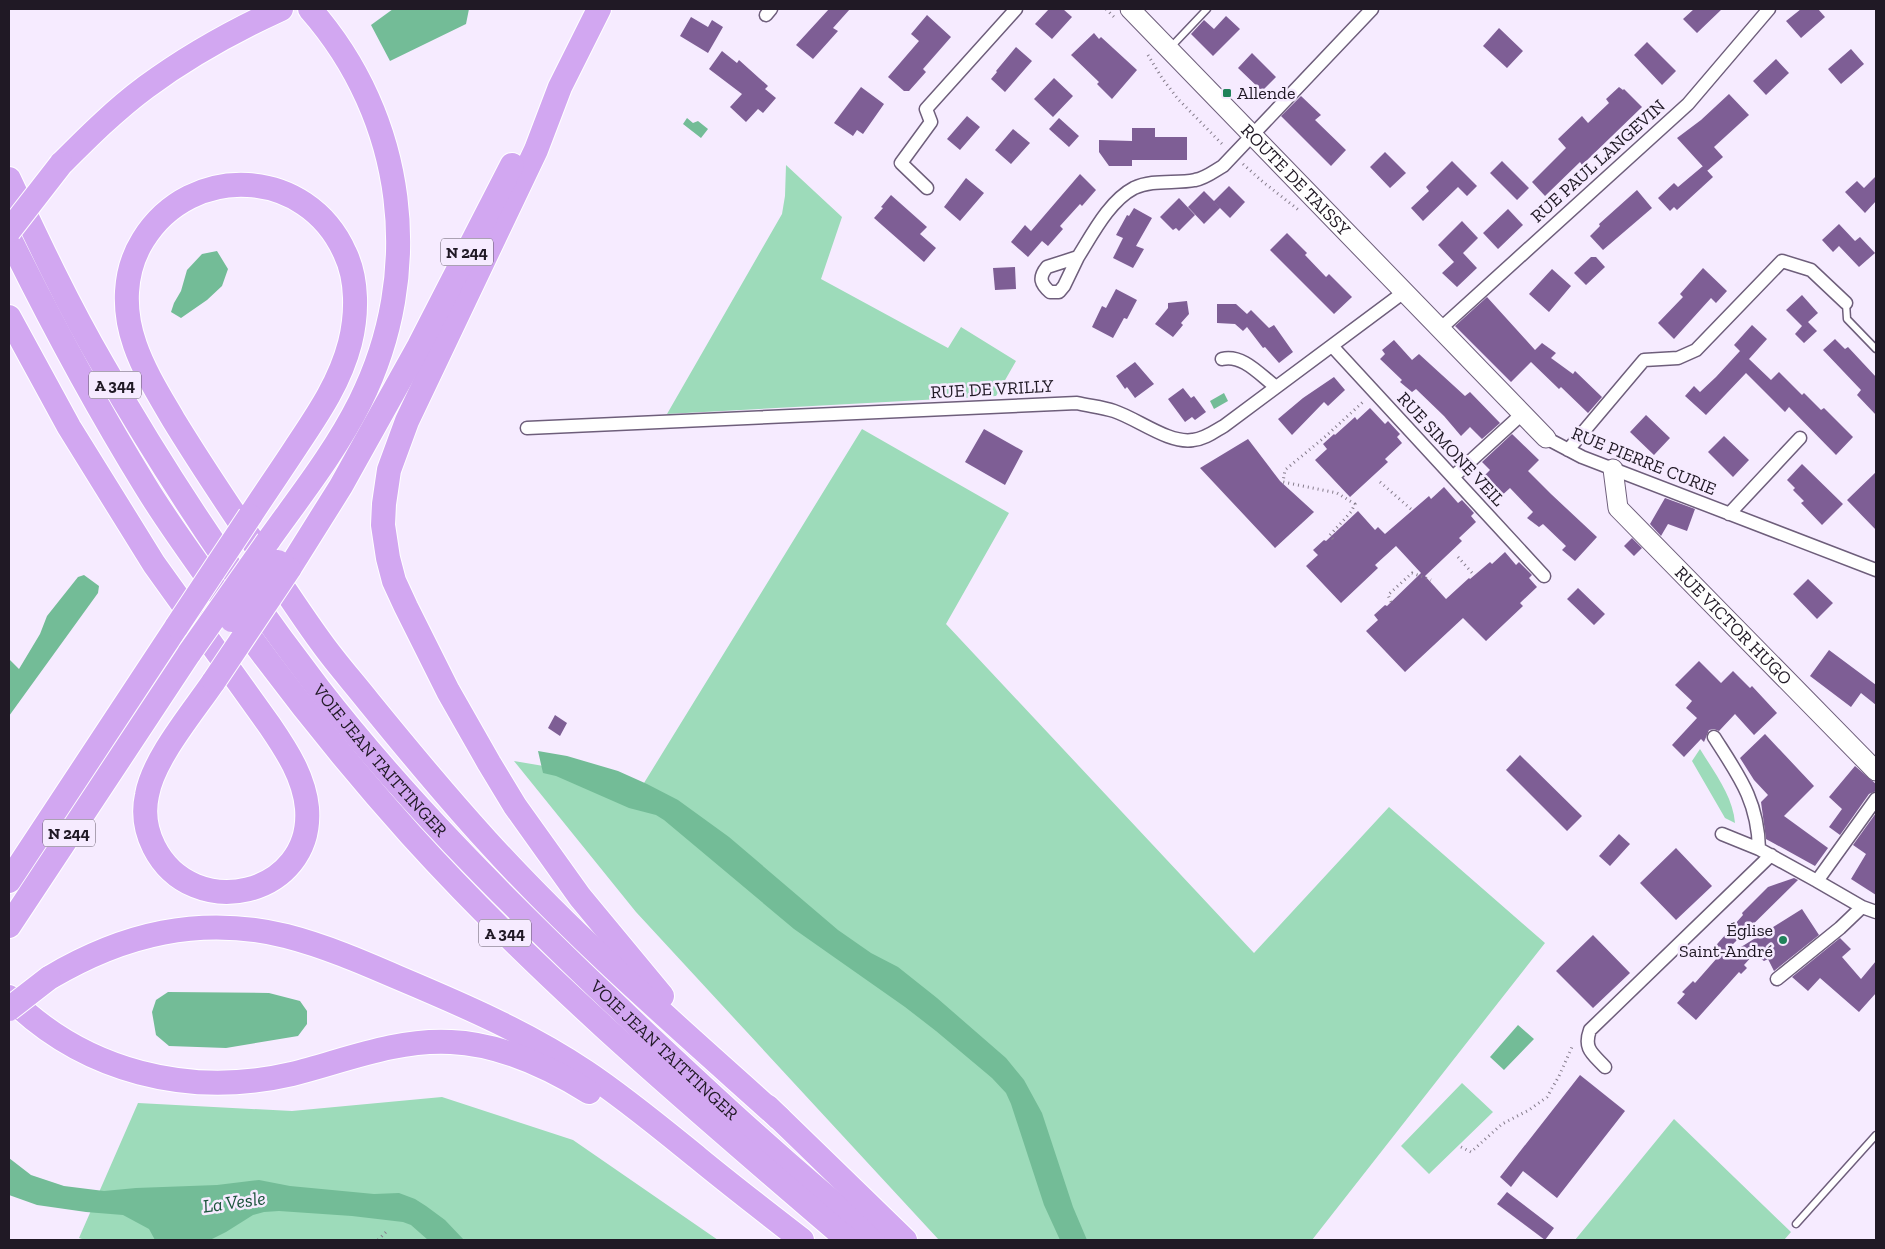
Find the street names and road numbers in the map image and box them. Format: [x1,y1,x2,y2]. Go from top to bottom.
street label: RUE PAUL LANGEVIN [1526,95,1670,227]
street label: ROUTE DE TAISSY [1236,119,1355,240]
road number: N 244 [441,238,493,266]
road number: A 344 [89,372,141,398]
street label: RUE DE VRILLY [930,375,1054,403]
street label: RUE SIMONE VEIL [1393,388,1510,511]
street label: RUE PIERRE CURIE [1568,422,1720,500]
street label: RUE VICTOR HUGO [1670,561,1796,690]
street label: VOIE JEAN TAITTINGER [308,679,452,841]
road number: N 244 [43,820,95,846]
road number: A 344 [479,920,531,946]
street label: VOIE JEAN TAITTINGER [585,975,743,1125]

